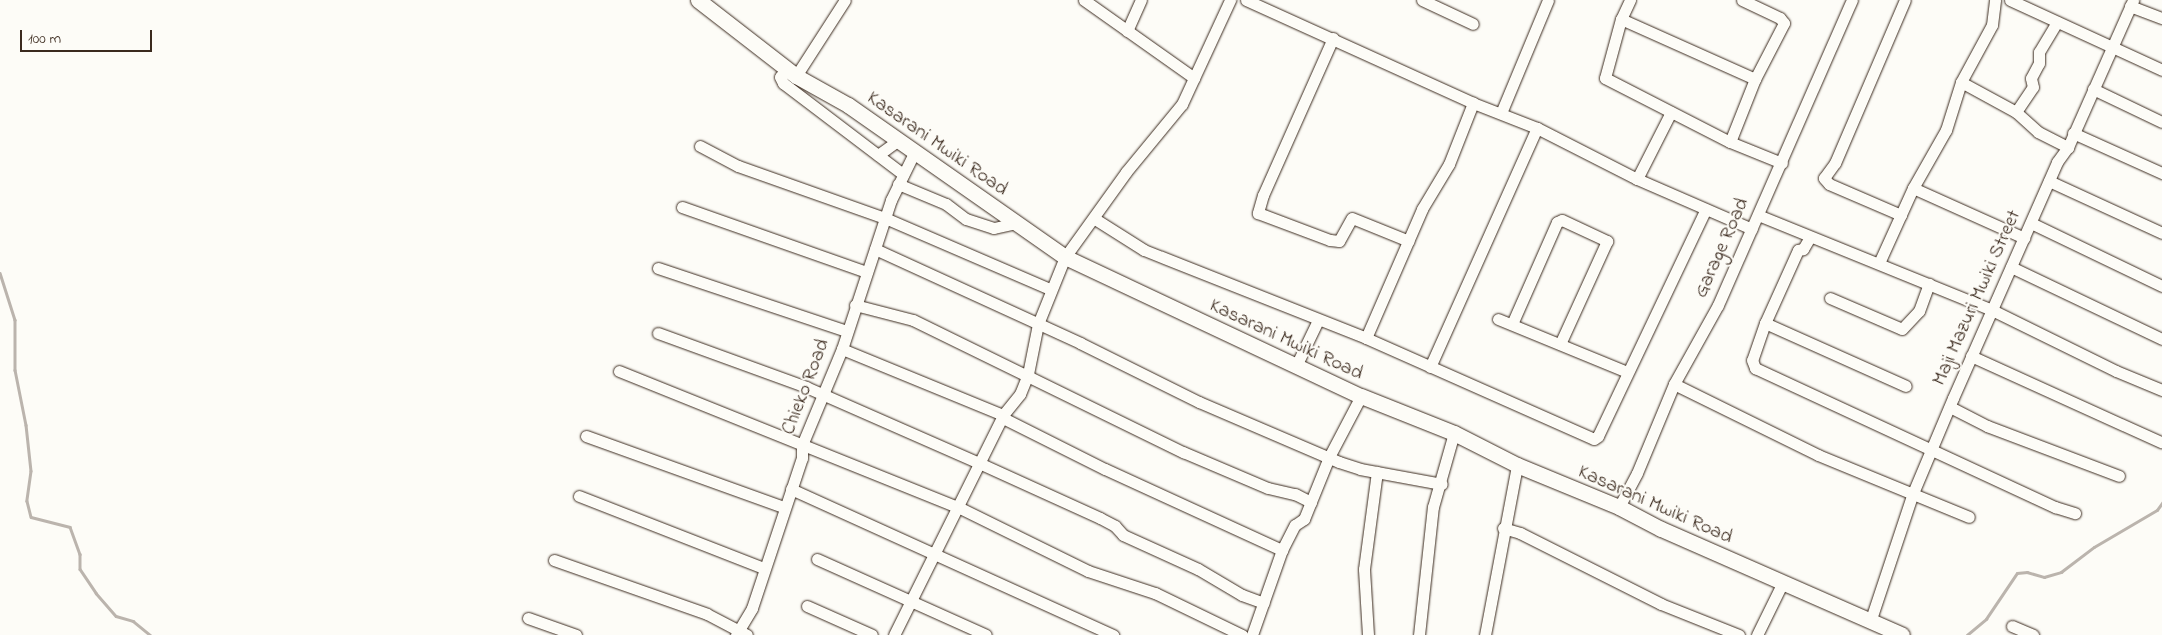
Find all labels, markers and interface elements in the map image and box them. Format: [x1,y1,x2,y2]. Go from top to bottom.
scale bar [22,20,155,52]
text: 100 m [28,28,61,50]
street label: Kasarani Mwiki Road [862,86,1012,202]
street label: Garage Road [1689,194,1755,302]
street label: Maji Mazuri Mwiki Street [1927,206,2027,390]
street label: Kasarani Mwiki Road [1205,294,1367,386]
street label: Chieko Road [777,336,835,438]
street label: Kasarani Mwiki Road [1574,460,1736,550]

